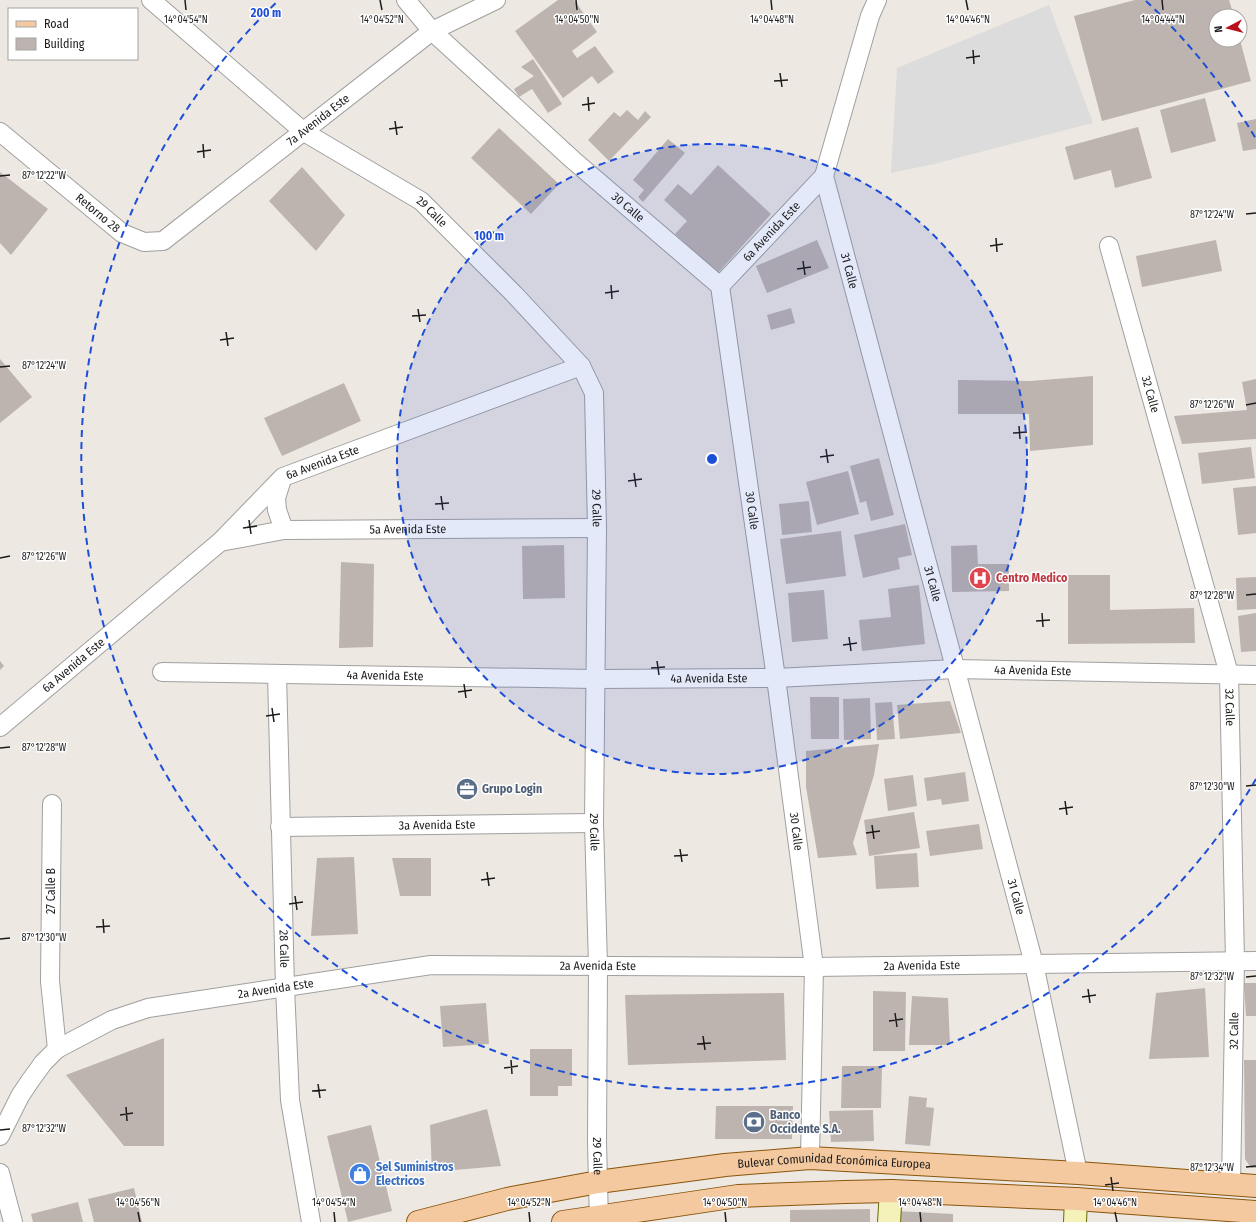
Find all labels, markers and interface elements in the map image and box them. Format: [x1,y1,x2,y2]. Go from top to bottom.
text: 200 m [250,6,281,20]
legend [8,8,138,60]
north arrow [1208,8,1248,48]
text: 14°04'54"N [164,14,208,26]
text: 14°04'52"N [360,14,404,26]
text: 14°04'50"N [555,14,599,26]
text: 14°04'48"N [750,14,794,26]
text: 14°04'46"N [946,14,990,26]
text: 14°04'44"N [1141,14,1185,26]
text: Road [44,17,69,31]
text: N [1212,25,1225,33]
text: Building [44,37,85,51]
street label: 7a Avenida Este [284,91,352,149]
text: 87°12'22"W [22,170,67,182]
street label: 30 Calle [609,189,647,225]
street label: Retorno 28 [73,191,123,235]
street label: 29 Calle [414,193,450,230]
street label: 6a Avenida Este [740,199,803,264]
text: 87°12'24"W [1190,209,1234,221]
text: 100 m [474,229,504,243]
street label: 31 Calle [838,251,861,290]
text: 87°12'24"W [22,360,66,372]
street label: 32 Calle [1139,374,1162,414]
text: 87°12'26"W [1190,399,1235,411]
street label: 6a Avenida Este [284,442,361,482]
centre of rings [705,452,719,466]
street label: 29 Calle [589,489,604,527]
street label: 30 Calle [742,491,762,531]
street label: 5a Avenida Este [369,522,446,536]
text: 87°12'26"W [22,551,67,563]
street label: 31 Calle [921,564,944,603]
hospital icon: Centro Medico [967,565,993,591]
place label: Centro Medico [996,571,1068,585]
text: 87°12'28"W [1190,590,1235,602]
street label: 6a Avenida Este [39,635,108,695]
street label: 4a Avenida Este [994,663,1071,678]
street label: 4a Avenida Este [346,668,424,683]
street label: 4a Avenida Este [670,671,748,686]
street label: 32 Calle [1222,689,1237,726]
text: 87°12'28"W [22,742,67,754]
office icon: Grupo Login [454,776,480,802]
text: 87°12'30"W [1190,781,1235,793]
place label: Grupo Login [482,782,542,796]
street label: 30 Calle [787,812,806,852]
street label: 29 Calle [587,813,602,851]
street label: 3a Avenida Este [399,818,475,832]
street label: 27 Calle B [44,867,58,914]
street label: 31 Calle [1005,877,1028,916]
street label: 28 Calle [277,930,292,968]
text: 87°12'30"W [22,932,67,944]
street label: 2a Avenida Este [884,958,960,973]
street label: 2a Avenida Este [560,959,636,973]
text: 87°12'32"W [1190,971,1235,983]
street label: 2a Avenida Este [237,976,315,1001]
street label: 32 Calle [1227,1012,1241,1050]
place label: Banco Occidente S.A. [770,1108,841,1136]
bank icon: Banco Occidente S.A. [741,1109,767,1135]
text: 87°12'32"W [22,1123,67,1135]
street label: 29 Calle [590,1137,605,1175]
street label: Bulevar Comunidad Económica Europea [737,1151,931,1172]
place label: Sel Suministros Electricos [376,1160,454,1188]
shop icon: Sel Suministros Electricos [347,1161,373,1187]
text: 87°12'34"W [1190,1162,1235,1174]
text: 14°04'56"N [116,1197,160,1209]
text: 14°04'54"N [312,1197,356,1209]
text: 14°04'52"N [507,1197,551,1209]
text: 14°04'50"N [703,1197,747,1209]
text: 14°04'48"N [898,1197,942,1209]
text: 14°04'46"N [1093,1197,1137,1209]

